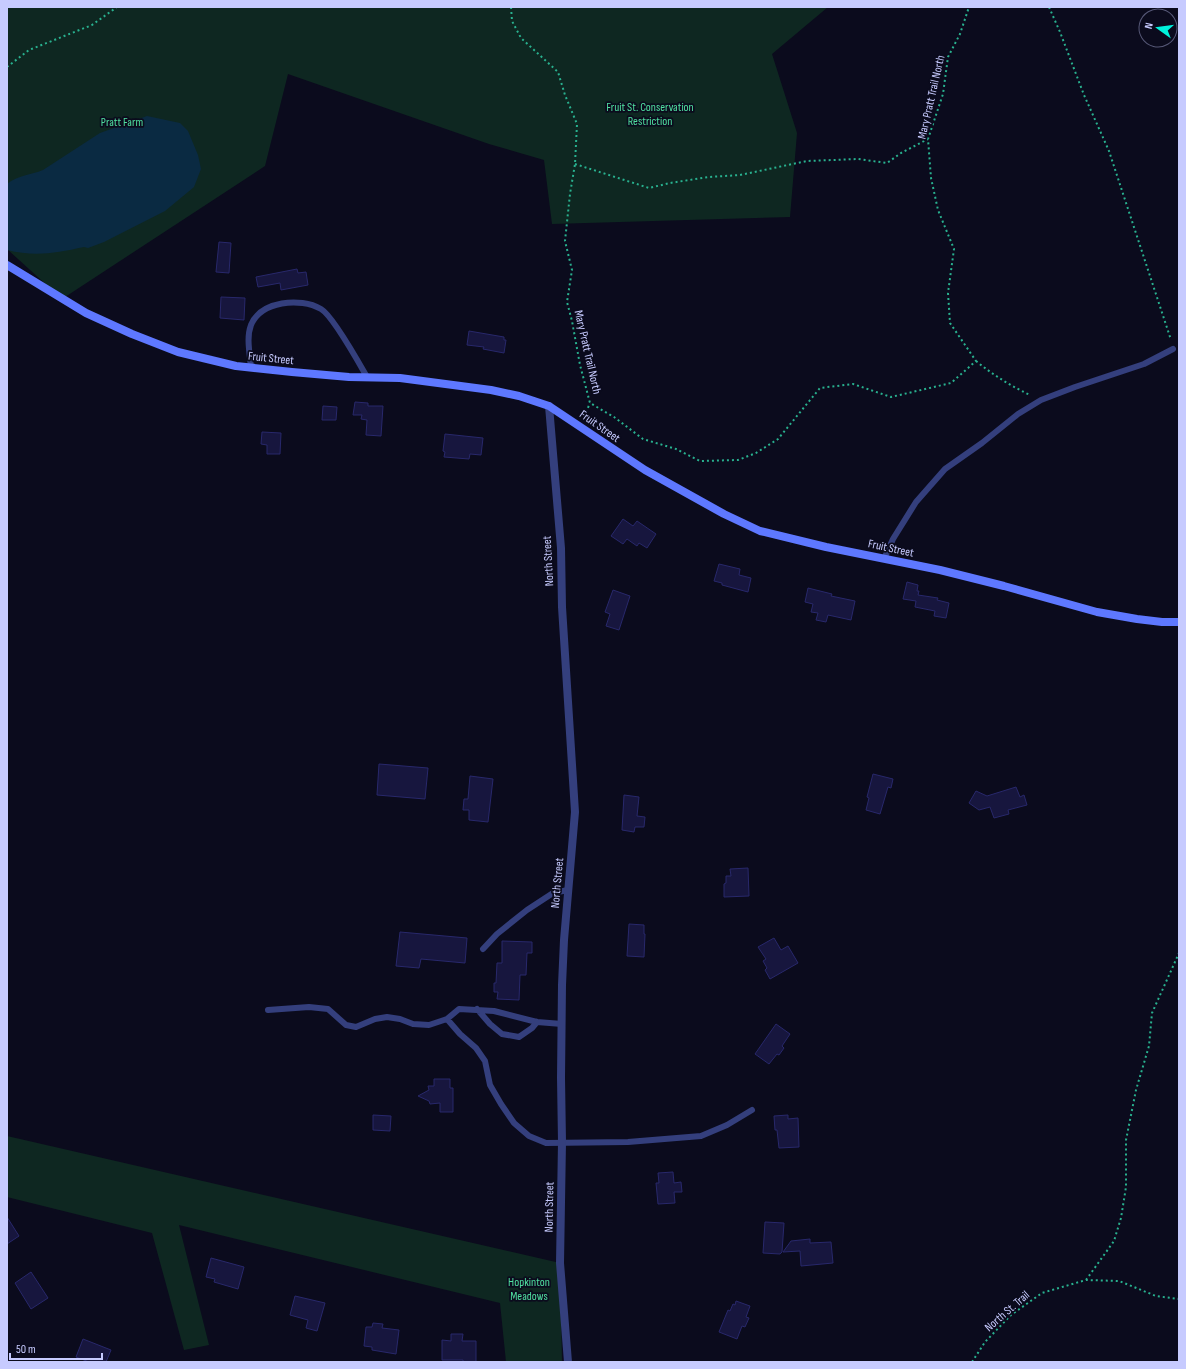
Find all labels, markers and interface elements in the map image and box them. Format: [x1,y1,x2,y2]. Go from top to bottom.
north arrow [1138,8,1178,48]
text: N [1142,21,1156,30]
street label: Mary Pratt Trail North [915,54,948,141]
park label: Fruit St. Conservation Restriction [606,100,694,129]
park label: Pratt Farm [101,115,143,130]
street label: Mary Pratt Trail North [571,309,604,396]
street label: Fruit Street [247,349,295,368]
street label: Fruit Street [577,407,623,446]
street label: North Street [540,535,557,587]
street label: Fruit Street [867,536,915,561]
street label: North Street [548,857,567,909]
street label: North Street [542,1181,557,1232]
park label: Hopkinton Meadows [508,1275,550,1304]
street label: North St. Trail [982,1288,1033,1335]
scale bar [10,1335,102,1361]
text: 50 m [16,1342,36,1357]

